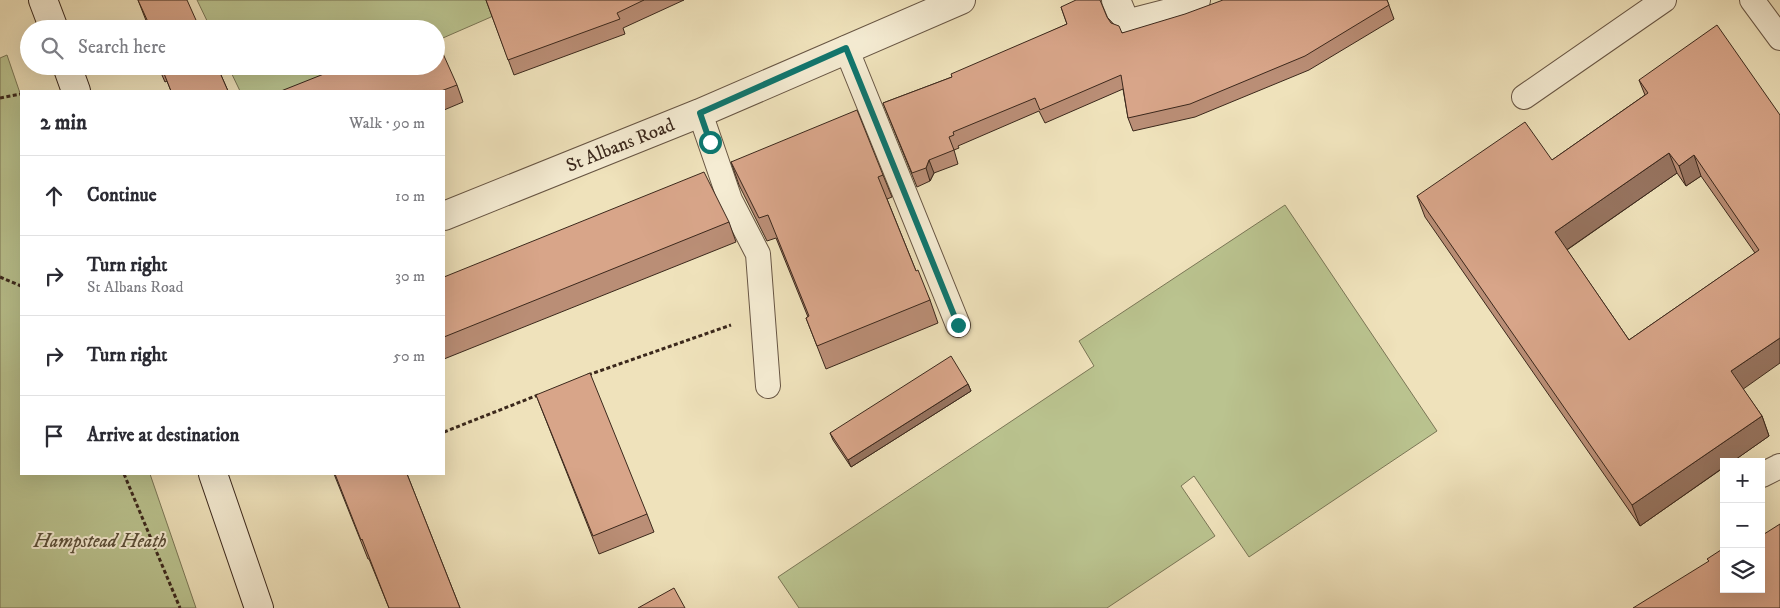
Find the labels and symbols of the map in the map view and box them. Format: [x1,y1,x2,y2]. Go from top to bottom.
street label: St Albans Road [563,113,678,177]
route start [699,131,722,154]
route end [947,314,970,337]
park label: Hampstead Heath [32,530,167,554]

